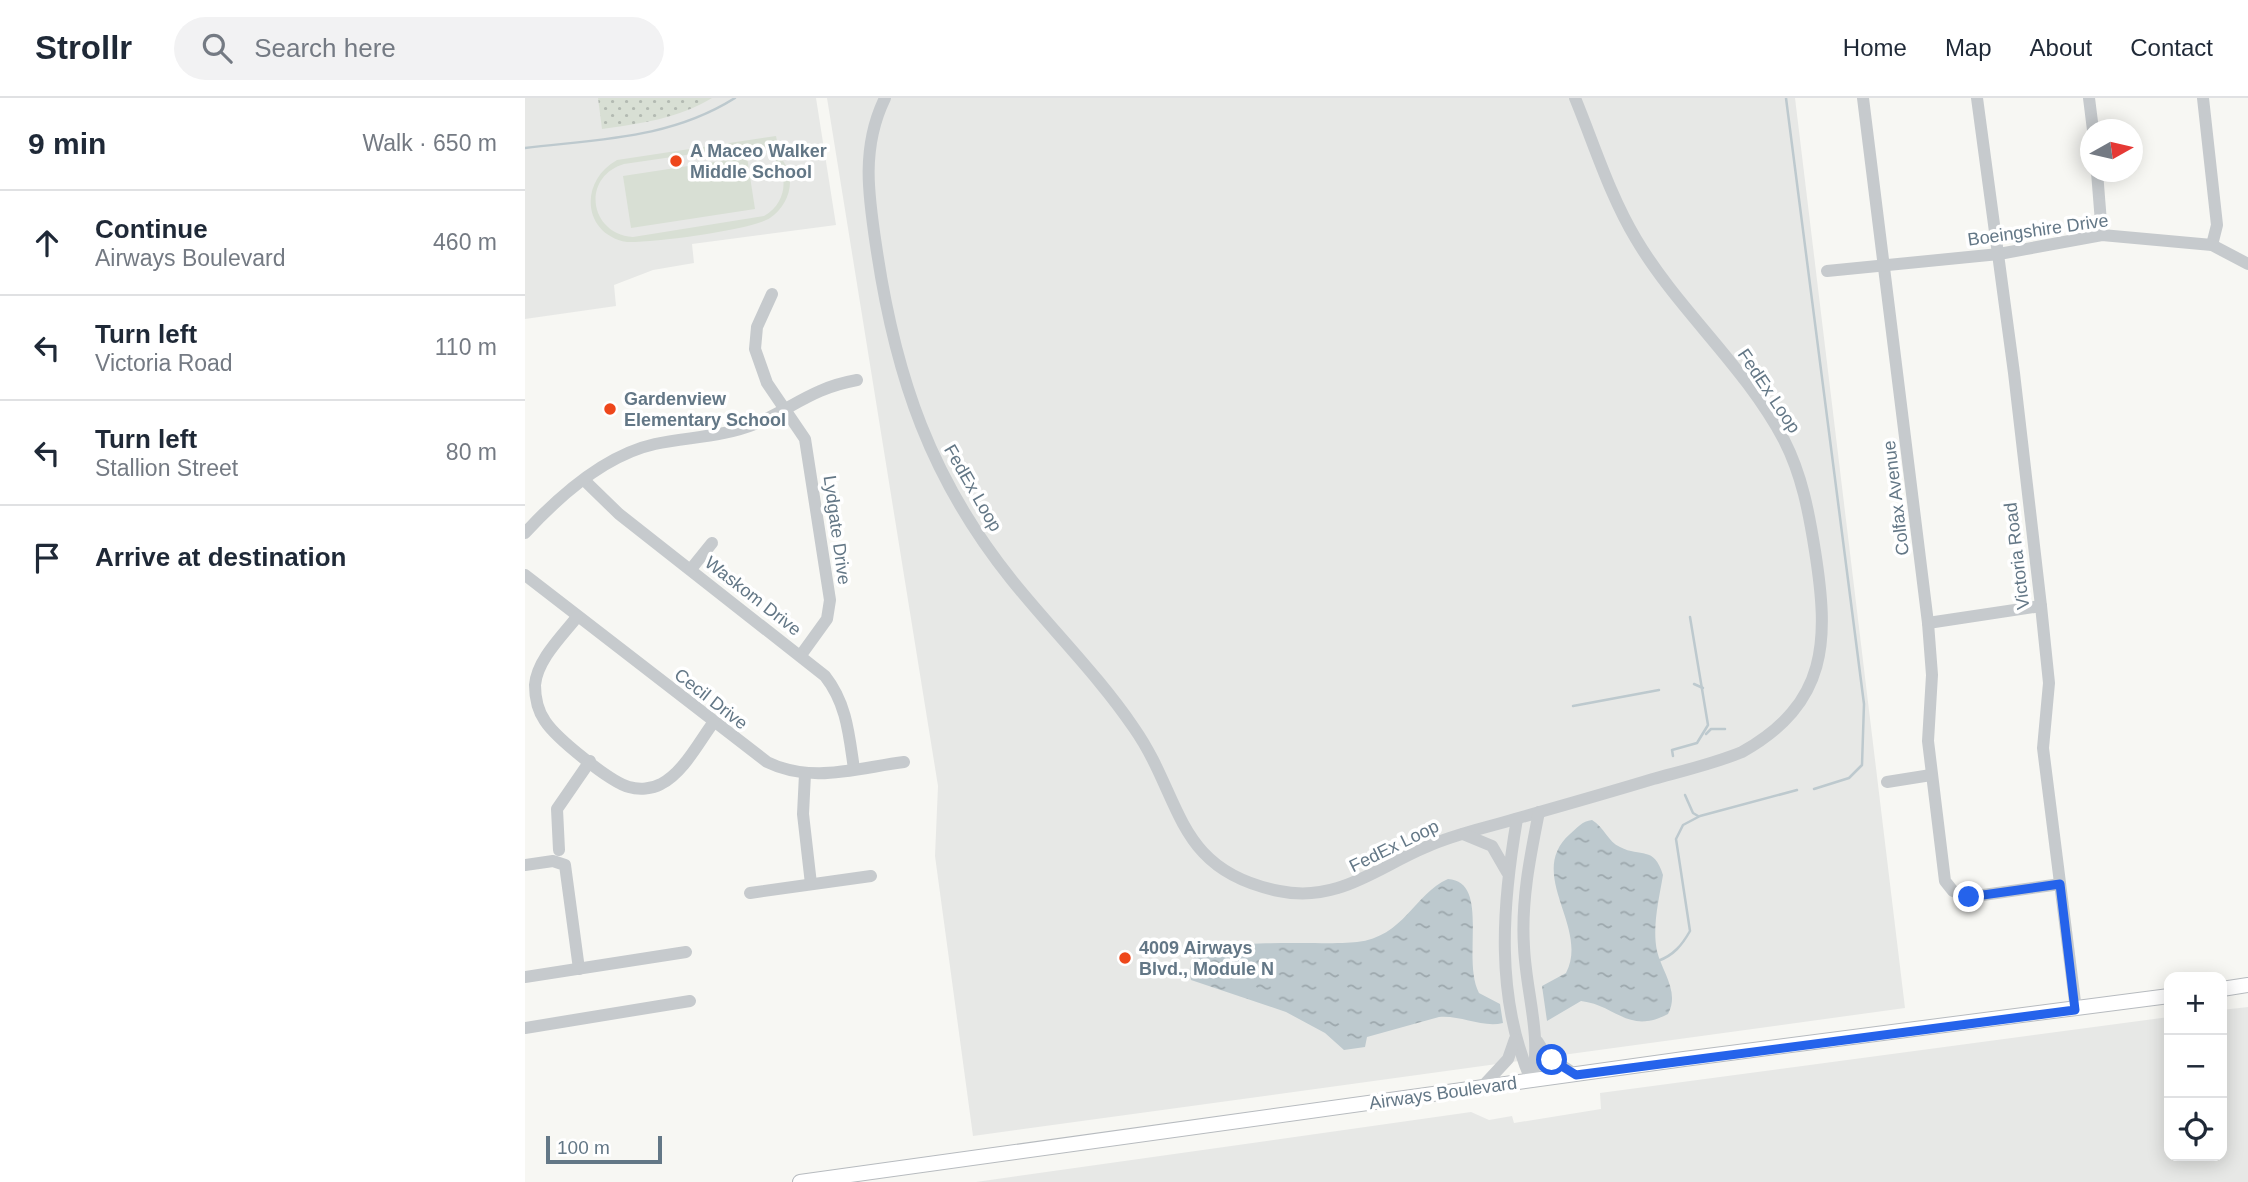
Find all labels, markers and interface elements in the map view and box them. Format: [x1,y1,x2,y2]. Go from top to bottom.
search box [174,17,664,80]
text: Strollr [35,29,132,66]
icon: search [198,29,236,67]
text: Search here [254,33,396,63]
text: Home [1843,34,1907,61]
text: Map [1945,34,1992,61]
text: About [2030,34,2092,61]
text: Contact [2130,34,2213,61]
north arrow [2080,119,2143,182]
text: 9 min [28,127,106,160]
text: Walk · 650 m [362,130,497,156]
place label: A Maceo Walker Middle School [690,141,827,182]
marker: A Maceo Walker Middle School [668,153,684,169]
street label: Boeingshire Drive [1966,210,2110,250]
text: Continue [95,214,208,244]
icon: ahead [28,224,66,262]
text: 460 m [433,229,497,255]
text: Airways Boulevard [95,245,285,271]
text: Turn left [95,319,197,349]
icon: left [28,329,66,367]
text: 110 m [435,334,497,360]
street label: FedEx Loop [1734,345,1804,437]
text: Victoria Road [95,350,233,376]
place label: Gardenview Elementary School [624,389,786,430]
marker: Gardenview Elementary School [602,401,618,417]
text: Turn left [95,424,197,454]
icon: left [28,434,66,472]
text: 80 m [446,439,497,465]
street label: Colfax Avenue [1879,439,1913,557]
street label: FedEx Loop [940,441,1006,535]
text: Stallion Street [95,455,238,481]
street label: Lydgate Drive [819,474,855,586]
street label: Victoria Road [2001,501,2033,611]
icon: arrive [28,539,66,577]
text: Arrive at destination [95,542,346,572]
street label: Waskom Drive [701,552,805,640]
street label: Cecil Drive [671,664,751,734]
street label: FedEx Loop [1346,816,1442,876]
route end [1953,881,1984,912]
place label: 4009 Airways Blvd., Module N [1139,938,1274,979]
marker: 4009 Airways Blvd., Module N [1117,950,1133,966]
map controls [2164,972,2227,1161]
button: + [2164,972,2227,1035]
button: − [2164,1035,2227,1098]
route start [1536,1044,1567,1075]
street label: Airways Boulevard [1368,1073,1518,1113]
button: locate [2164,1098,2227,1161]
scale bar [546,1133,661,1165]
text: 100 m [557,1137,610,1158]

